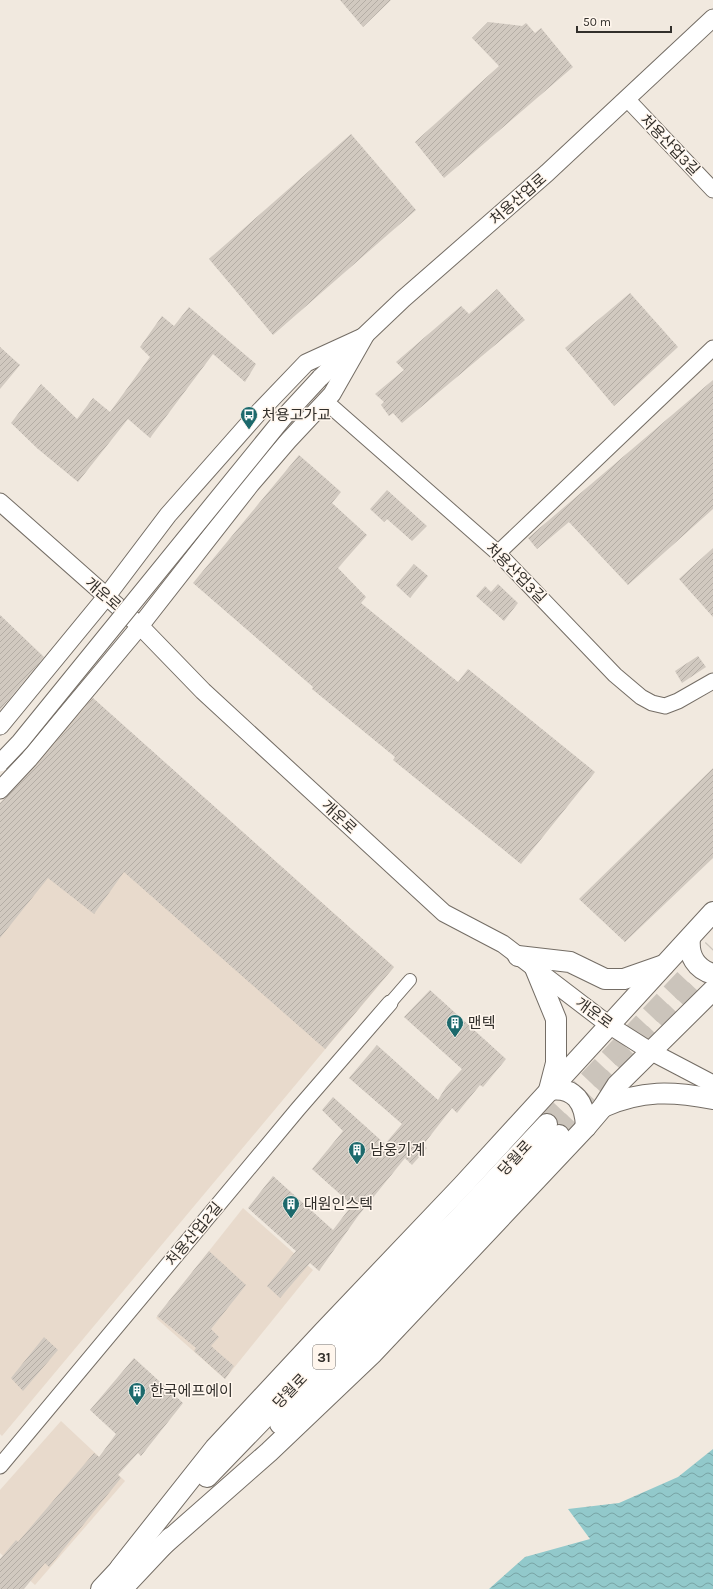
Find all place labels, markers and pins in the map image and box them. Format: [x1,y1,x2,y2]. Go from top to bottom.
bus stop icon: 처용고가교 [239,405,259,430]
place label: 처용고가교 [262,406,331,424]
building icon: 맨텍 [445,1013,465,1038]
place label: 맨텍 [468,1014,496,1032]
building icon: 남웅기계 [347,1140,367,1165]
place label: 남웅기계 [370,1141,425,1159]
building icon: 대원인스텍 [281,1194,301,1219]
place label: 대원인스텍 [304,1195,373,1213]
building icon: 한국에프에이 [127,1381,147,1406]
place label: 한국에프에이 [150,1382,233,1400]

